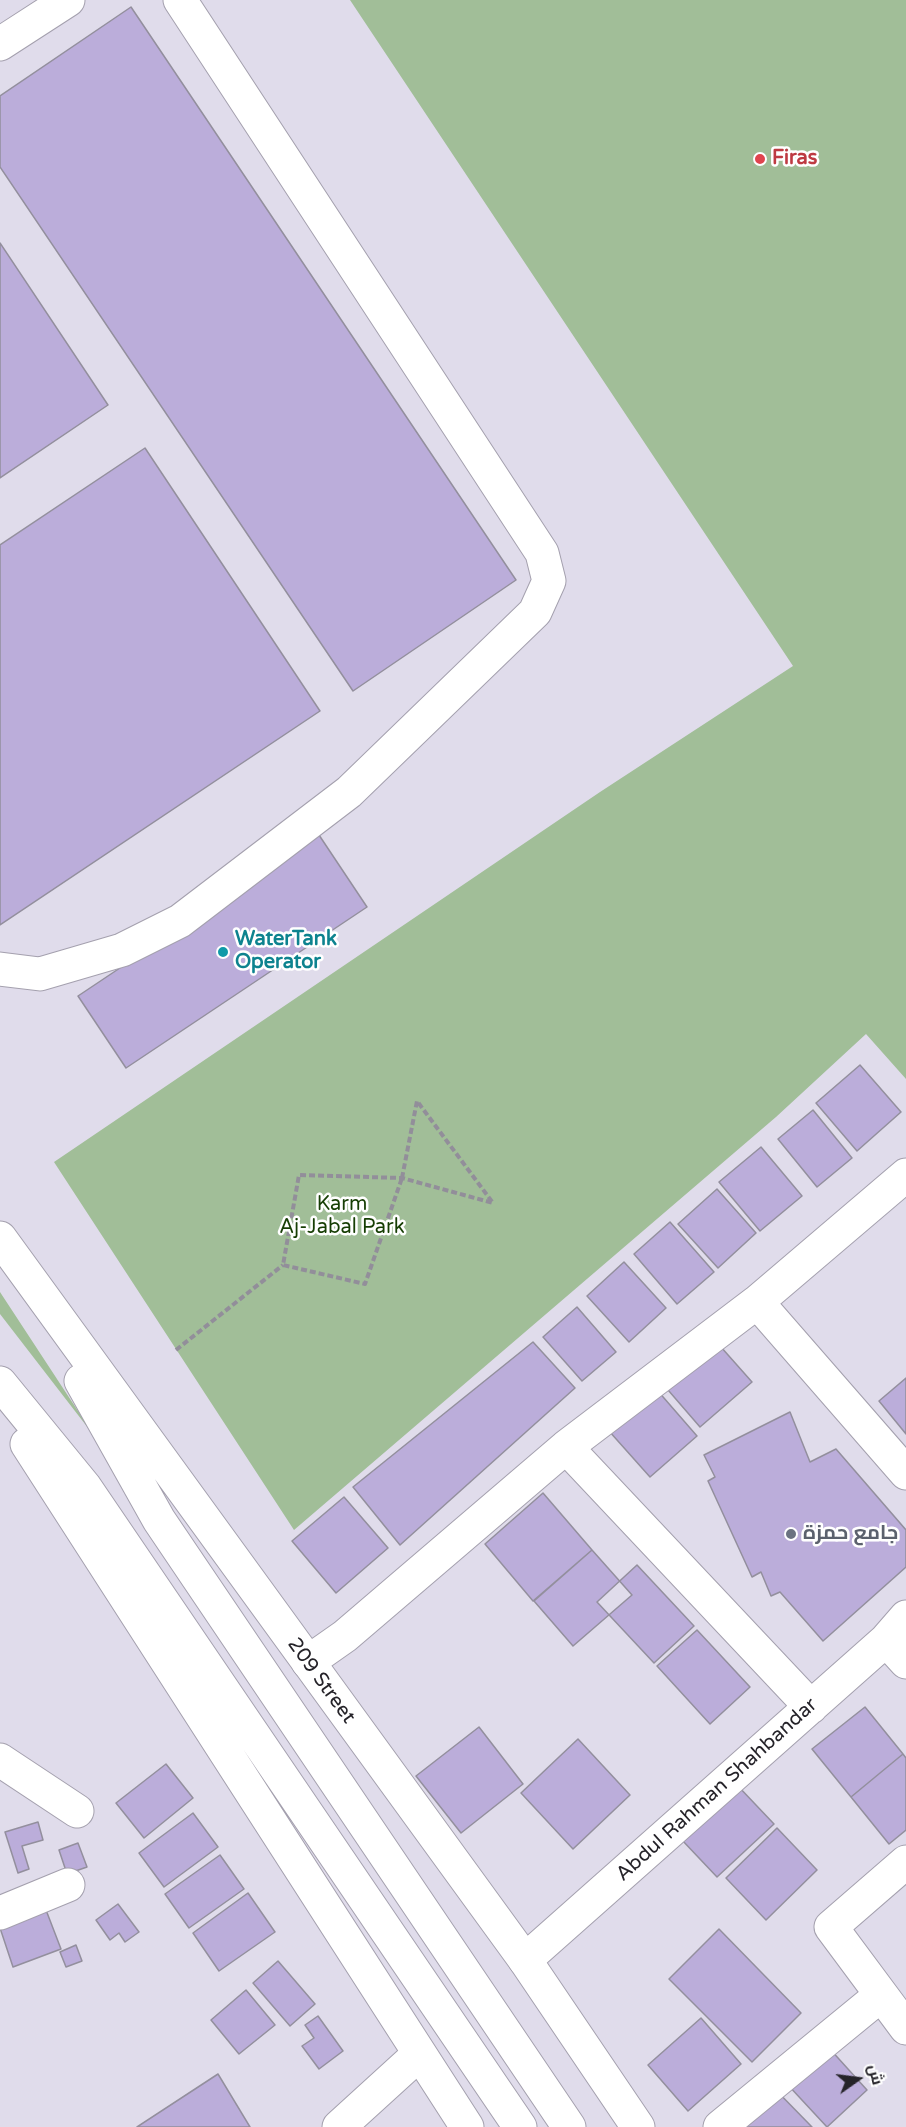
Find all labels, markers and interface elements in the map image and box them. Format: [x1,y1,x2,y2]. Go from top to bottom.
place label: Firas [772,147,817,171]
marker: Firas [753,152,767,166]
place label: WaterTank Operator [235,928,337,975]
marker: WaterTank Operator [216,945,230,959]
park label: Karm Aj-Jabal Park [279,1193,405,1240]
place label: جامع حمزة [803,1522,898,1546]
marker: جامع حمزة [784,1527,798,1541]
street label: 209 Street [282,1633,360,1729]
street label: Abdul Rahman Shahbandar [611,1693,823,1887]
north arrow [828,2049,888,2109]
text: ش [863,2062,888,2087]

